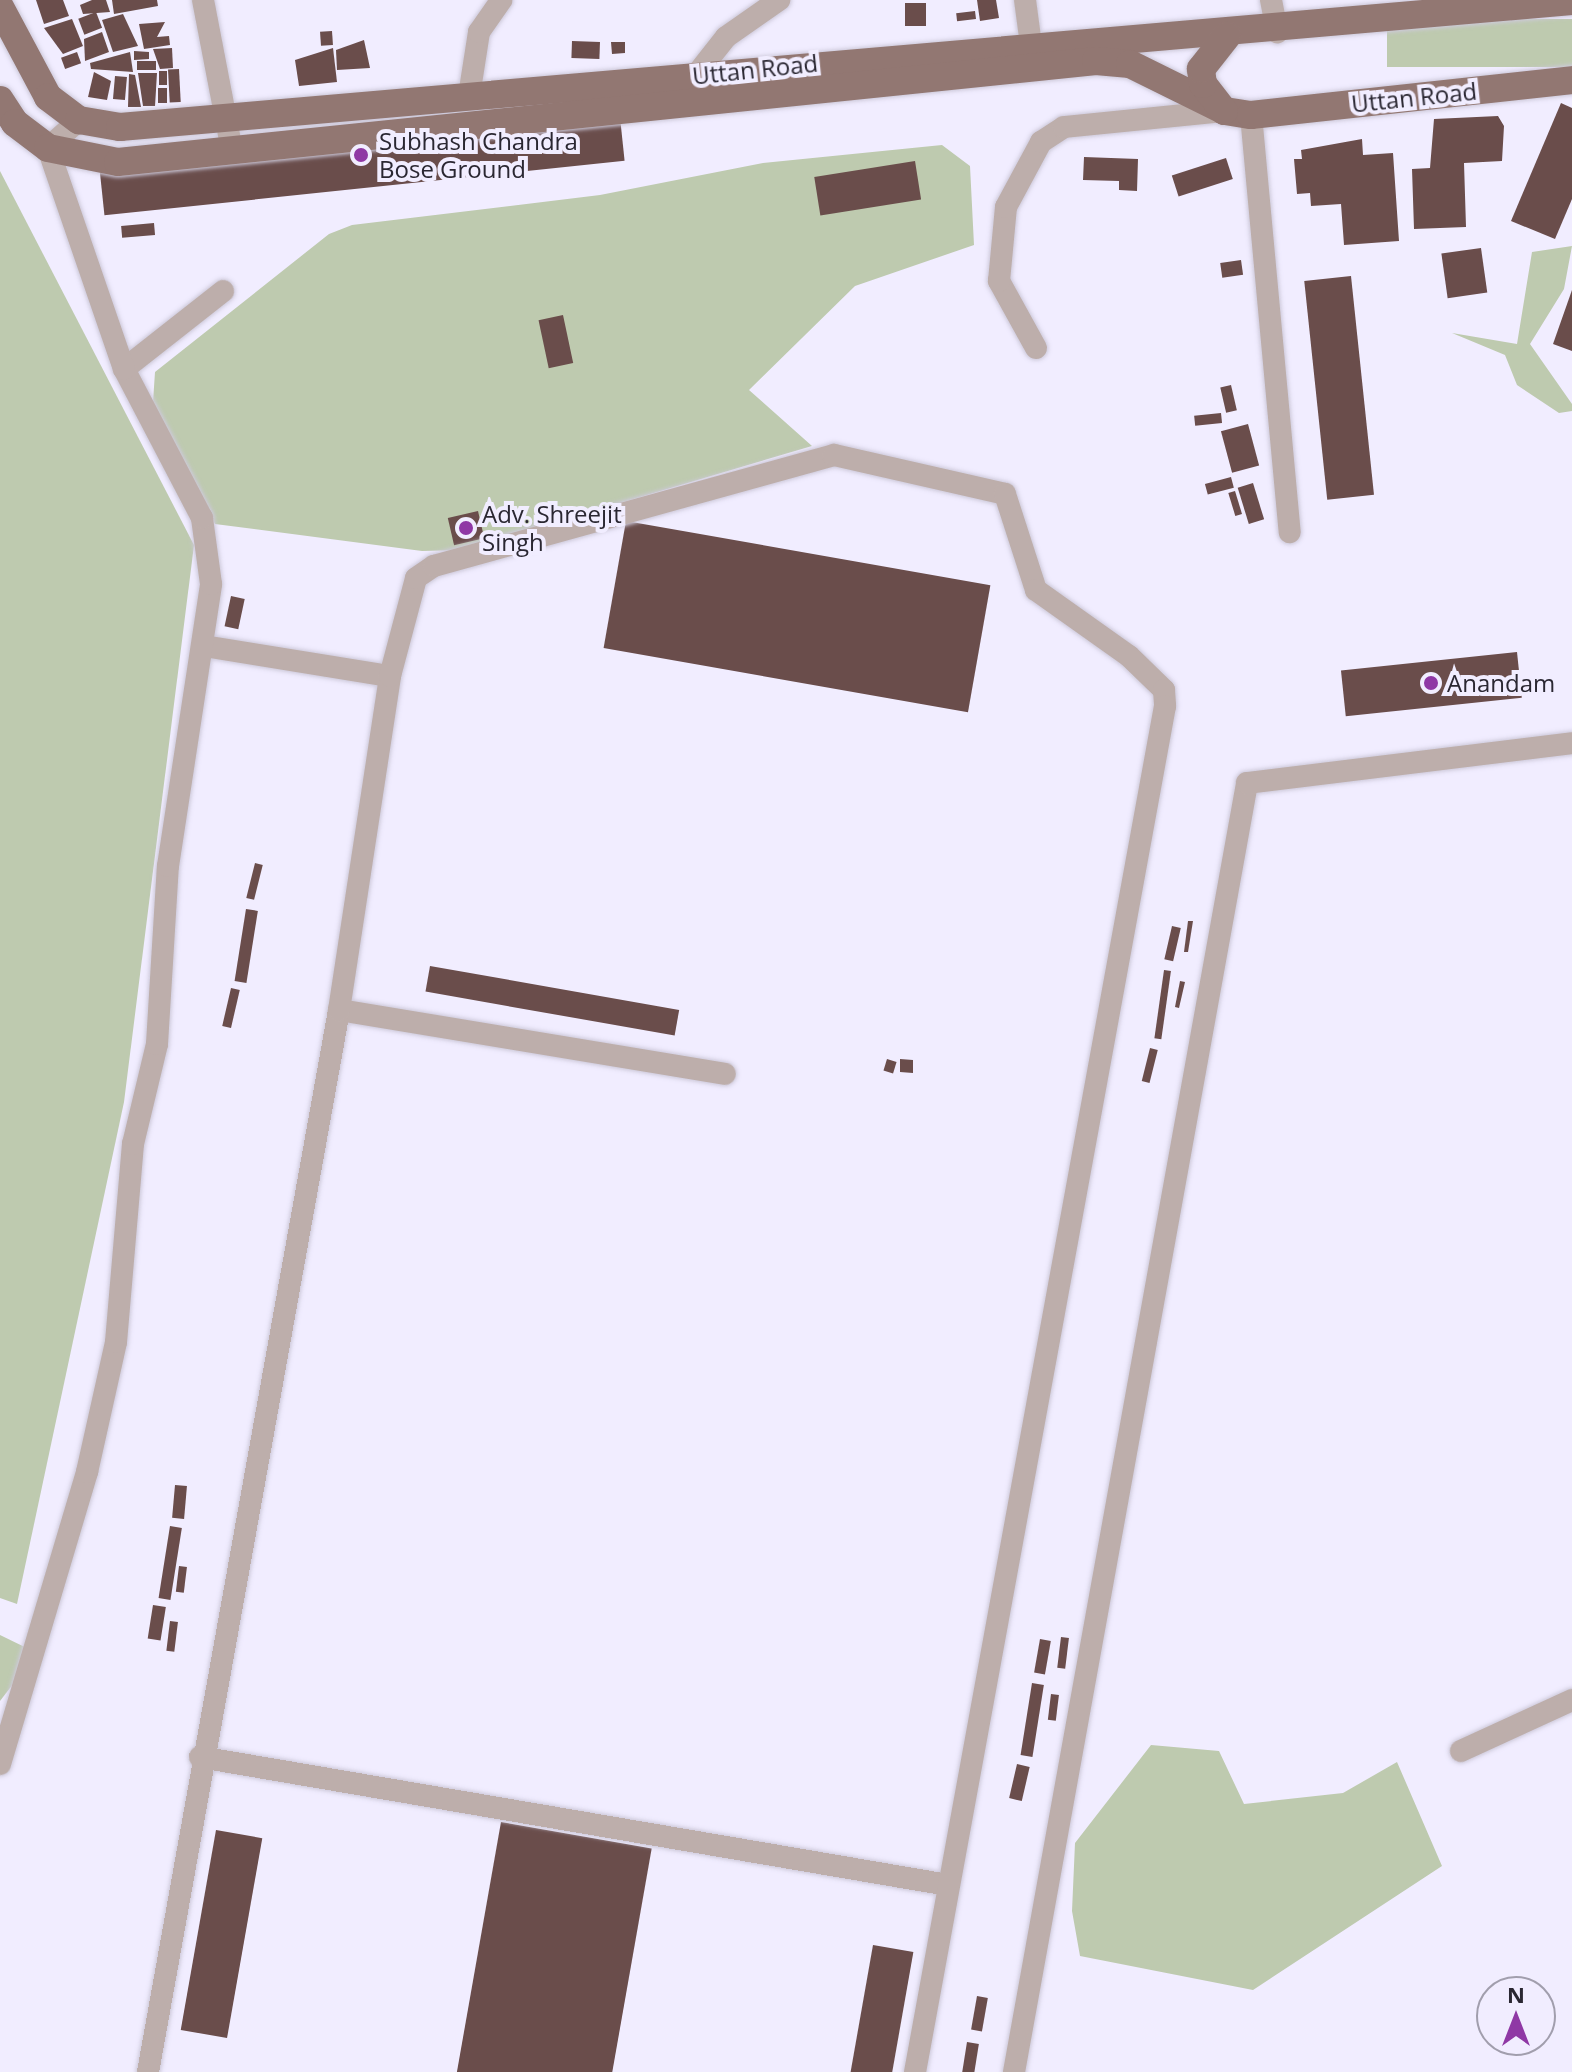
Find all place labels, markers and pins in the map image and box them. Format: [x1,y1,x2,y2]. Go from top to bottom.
place label: Subhash Chandra Bose Ground [379,127,578,183]
marker: Subhash Chandra Bose Ground [350,144,372,166]
place label: Adv. Shreejit Singh [482,500,622,556]
marker: Adv. Shreejit Singh [457,519,475,537]
place label: Anandam [1447,669,1555,697]
marker: Anandam [1422,674,1440,692]

